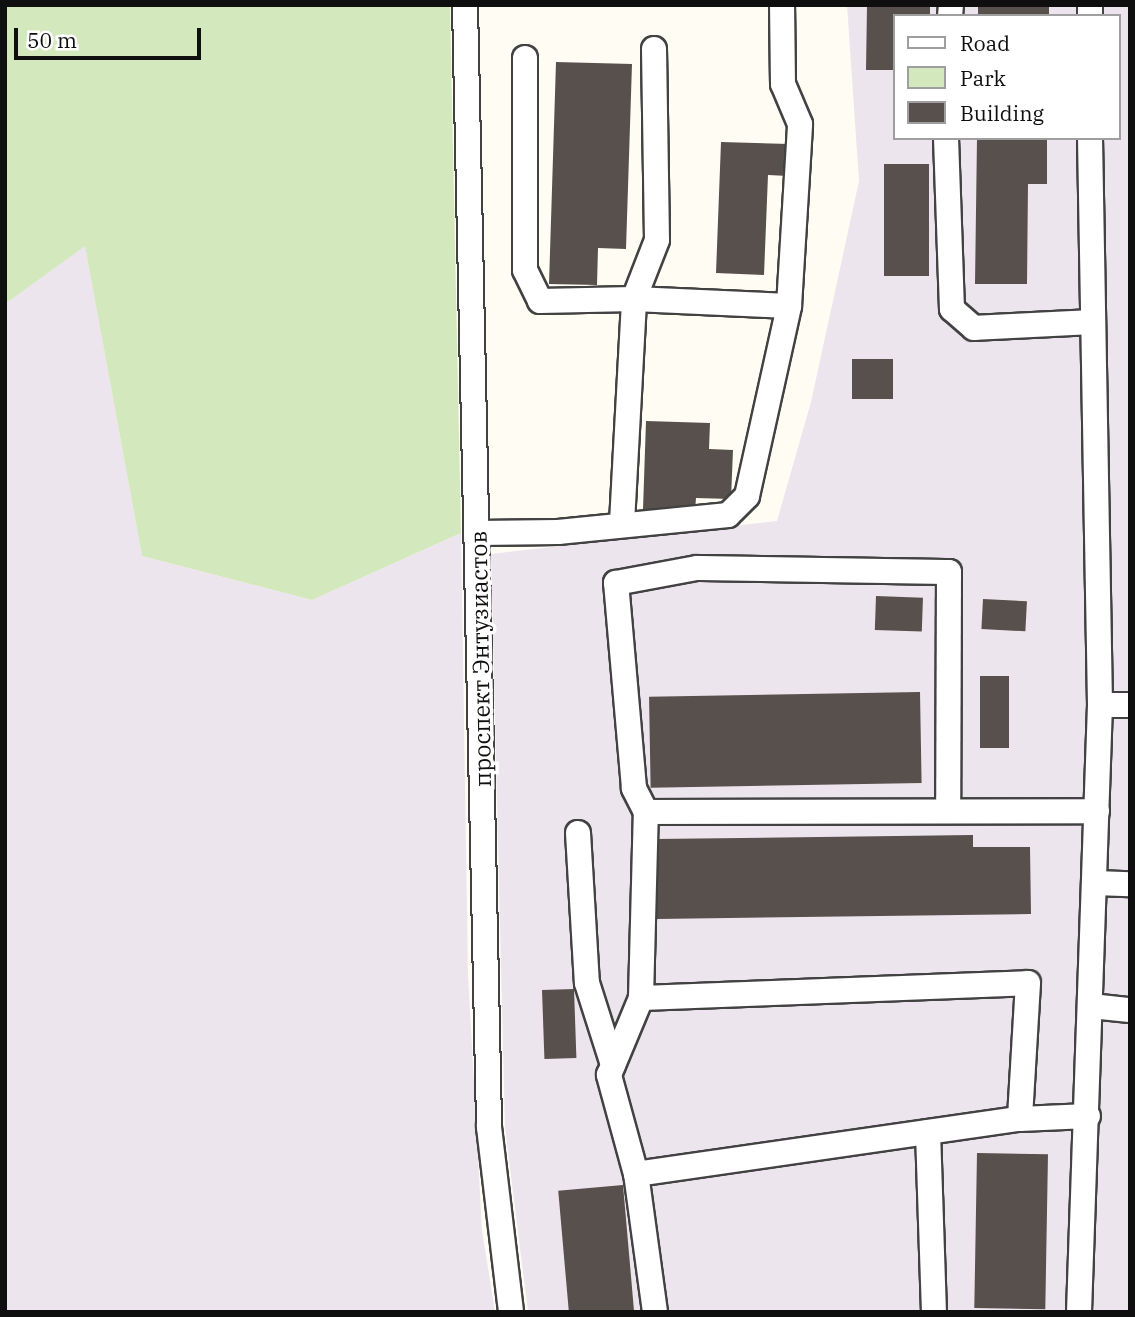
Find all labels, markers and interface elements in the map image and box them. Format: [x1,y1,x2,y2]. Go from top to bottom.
scale bar [18,14,205,58]
legend [894,14,1121,140]
text: 50 m [27,26,77,54]
text: Road [960,29,1010,57]
text: Park [960,64,1006,92]
text: Building [960,99,1044,127]
street label: проспект Энтузиастов [464,531,496,787]

